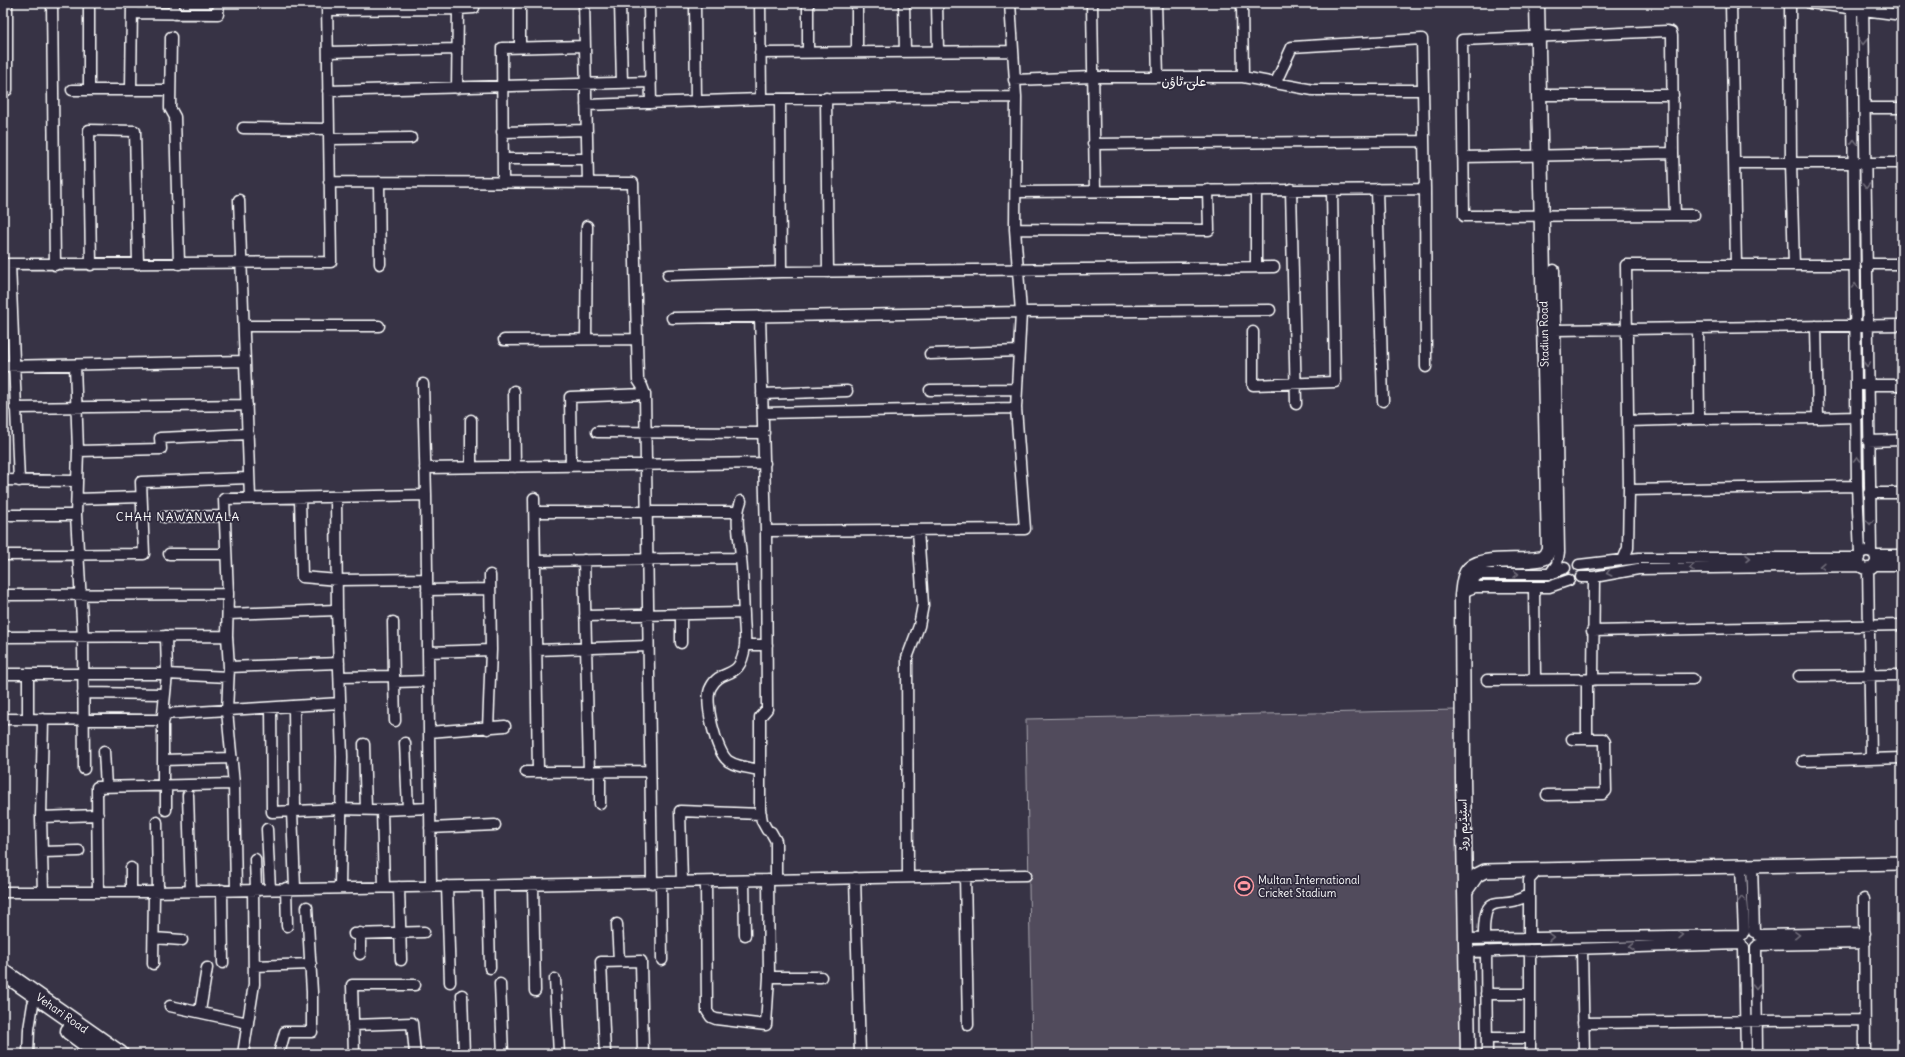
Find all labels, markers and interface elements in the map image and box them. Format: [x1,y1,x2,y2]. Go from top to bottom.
one-way arrow [1859,39,1867,45]
district label: علی ٹاؤن [1162,73,1206,91]
one-way arrow [1850,139,1858,145]
one-way arrow [1862,183,1870,189]
one-way arrow [1851,283,1859,289]
street label: Stadiun Road [1536,300,1552,367]
one-way arrow [1863,361,1872,367]
one-way arrow [1853,456,1861,462]
district label: CHAH NAWANWALA [116,509,240,524]
one-way arrow [1865,519,1874,525]
one-way arrow [1745,554,1751,562]
one-way arrow [1819,562,1825,570]
one-way arrow [1689,564,1695,572]
one-way arrow [1606,568,1613,577]
one-way arrow [1513,570,1519,578]
street label: اسٹیڈیم روڈ [1456,799,1472,851]
place label: Multan International Cricket Stadium [1258,873,1360,900]
sports icon: Multan International Cricket Stadium [1233,875,1255,897]
one-way arrow [1738,896,1747,902]
one-way arrow [1794,930,1800,939]
one-way arrow [1678,931,1684,940]
one-way arrow [1548,933,1554,941]
one-way arrow [1629,943,1635,951]
one-way arrow [1752,983,1760,989]
street label: Vehari Road [33,990,91,1036]

